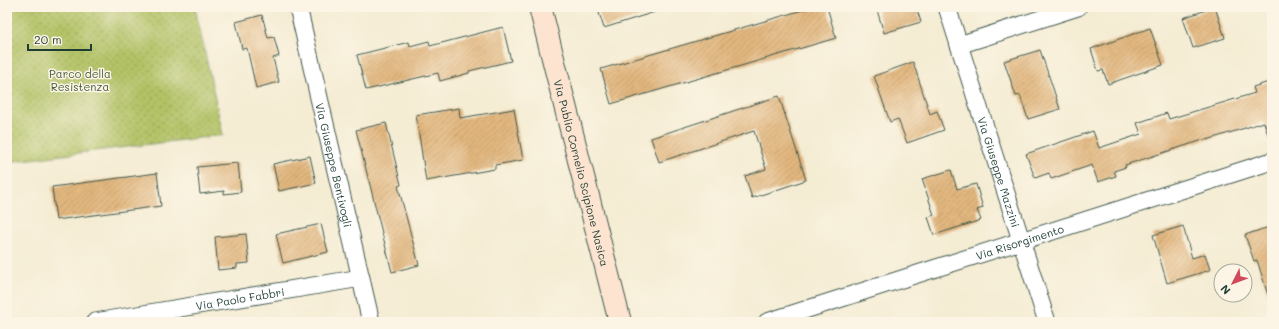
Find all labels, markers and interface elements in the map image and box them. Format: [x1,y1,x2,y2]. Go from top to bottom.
scale bar [28,26,91,52]
text: 20 m [34,31,62,47]
park label: Parco della Resistenza [49,66,111,94]
street label: Via Publio Cornelio Scipione Nasica [551,78,613,268]
street label: Via Giuseppe Bentivogli [313,101,356,229]
street label: Via Giuseppe Mazzini [975,115,1024,229]
street label: Via Risorgimento [974,220,1066,263]
north arrow [1213,263,1253,303]
text: N [1217,282,1234,298]
street label: Via Paolo Fabbri [195,283,286,313]

